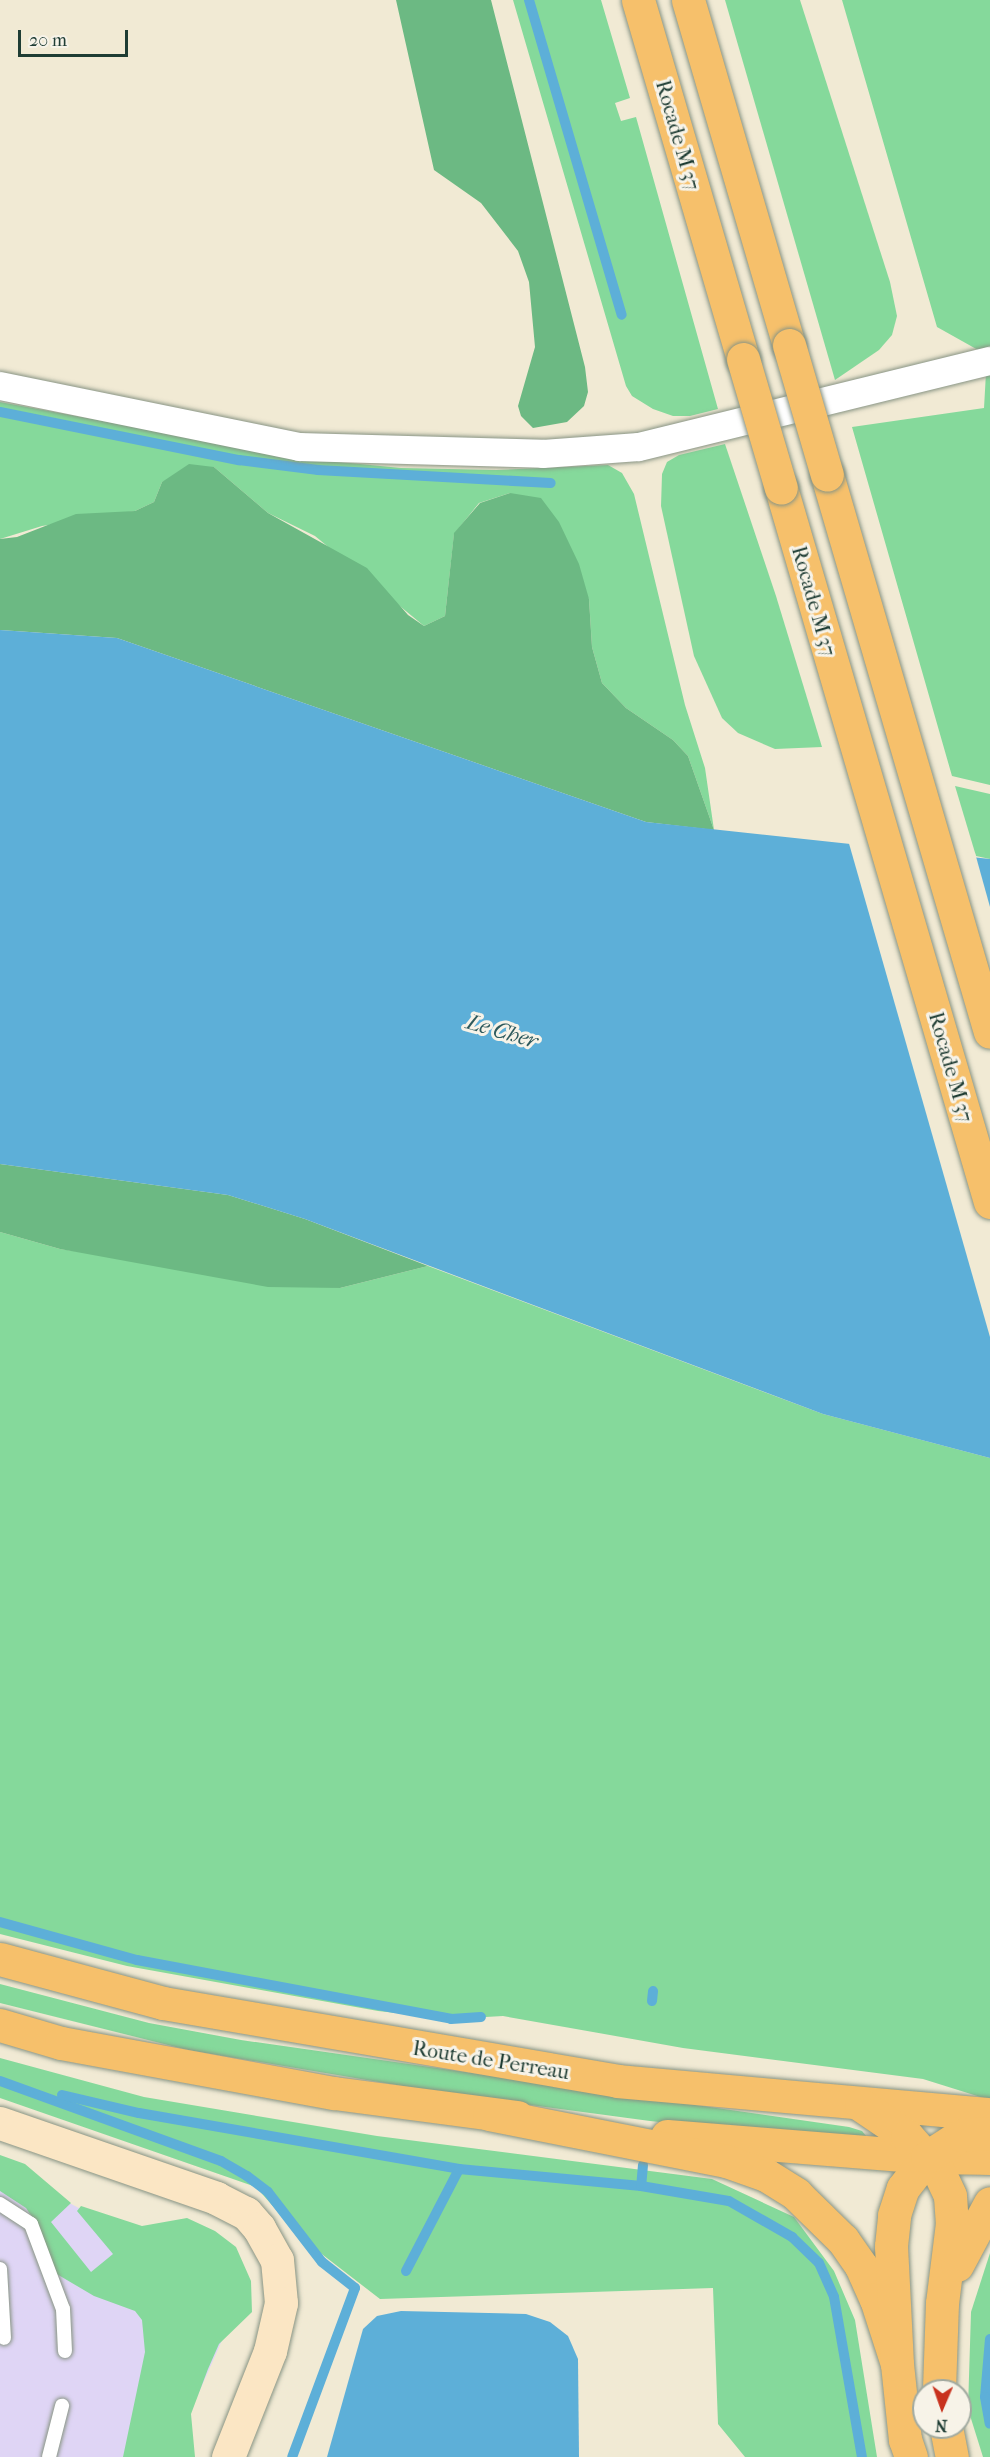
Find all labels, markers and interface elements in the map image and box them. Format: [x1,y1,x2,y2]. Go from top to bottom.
scale bar [21,18,130,56]
text: 20 m [29,30,67,51]
street label: Rocade M 37 [650,77,706,193]
street label: Rocade M 37 [786,543,842,659]
water label: Le Cher [463,1009,541,1055]
street label: Rocade M 37 [923,1009,979,1125]
street label: Route de Perreau [411,2035,571,2085]
north arrow [912,2379,972,2439]
text: N [935,2416,948,2435]

